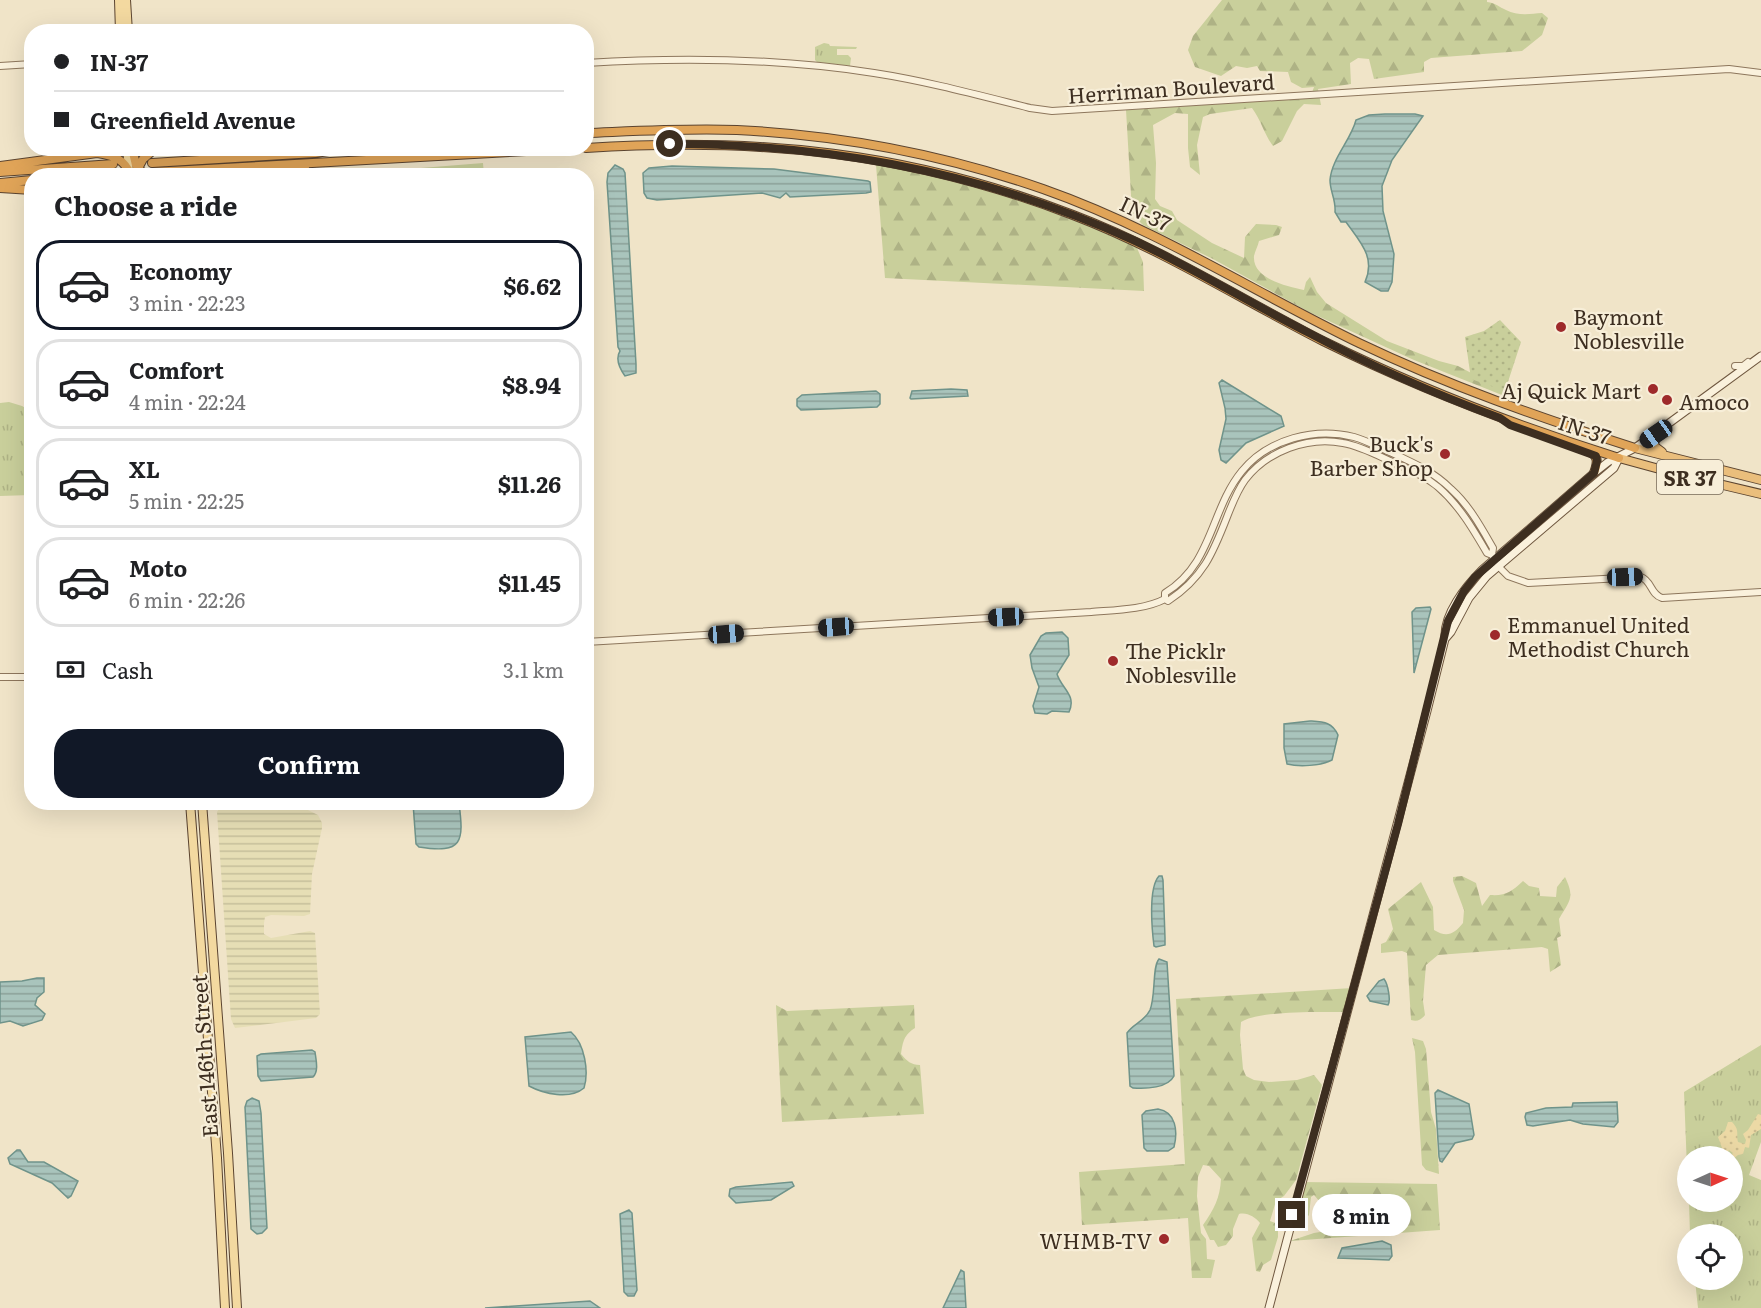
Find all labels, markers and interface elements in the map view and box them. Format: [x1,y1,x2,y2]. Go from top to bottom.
text: IN-37 [90,45,148,78]
street label: Herriman Boulevard [1067,64,1276,110]
text: Greenfield Avenue [90,103,296,136]
route start [656,130,683,157]
text: Choose a ride [54,184,237,224]
street label: IN-37 [1115,187,1177,238]
text: Economy [129,254,232,287]
icon: car [57,258,111,312]
text: $6.62 [503,269,561,302]
text: 3 min · 22:23 [129,287,246,317]
place label: Baymont Noblesville [1573,300,1685,355]
marker: Baymont Noblesville [1554,320,1568,334]
text: Comfort [129,353,224,386]
icon: car [57,357,111,411]
text: $8.94 [502,368,561,401]
place label: Aj Quick Mart [1501,374,1642,405]
marker: Aj Quick Mart [1646,382,1660,396]
place label: Amoco [1679,385,1749,416]
text: 4 min · 22:24 [129,386,246,416]
marker: Amoco [1660,393,1674,407]
street label: IN-37 [1555,405,1616,451]
car [1636,416,1676,452]
place label: Buck's Barber Shop [1310,427,1433,482]
marker: Buck's Barber Shop [1438,447,1452,461]
text: XL [129,452,160,485]
icon: car [57,456,111,510]
road number: SR 37 [1657,460,1723,494]
text: $11.26 [498,467,561,500]
text: 5 min · 22:25 [129,485,244,515]
text: Moto [129,551,187,584]
icon: car [57,555,111,609]
text: $11.45 [498,566,561,599]
car [1607,567,1643,587]
text: 6 min · 22:26 [129,584,245,614]
car [988,607,1024,627]
place label: Emmanuel United Methodist Church [1507,608,1690,663]
car [817,617,855,637]
car [707,624,745,644]
marker: Emmanuel United Methodist Church [1488,628,1502,642]
place label: The Picklr Noblesville [1125,634,1237,689]
icon: cash [54,653,87,686]
text: Cash [102,653,153,686]
text: 3.1 km [503,654,564,684]
marker: The Picklr Noblesville [1106,654,1120,668]
button: Confirm [54,729,564,798]
street label: East 146th Street [182,973,224,1139]
north arrow [1677,1146,1743,1212]
map controls [1677,1146,1743,1290]
callout: 8 min [1313,1194,1412,1236]
text: 8 min [1333,1200,1390,1230]
route end [1278,1201,1305,1228]
place label: WHMB-TV [1040,1224,1152,1255]
button: locate [1677,1224,1743,1290]
marker: WHMB-TV [1157,1232,1171,1246]

